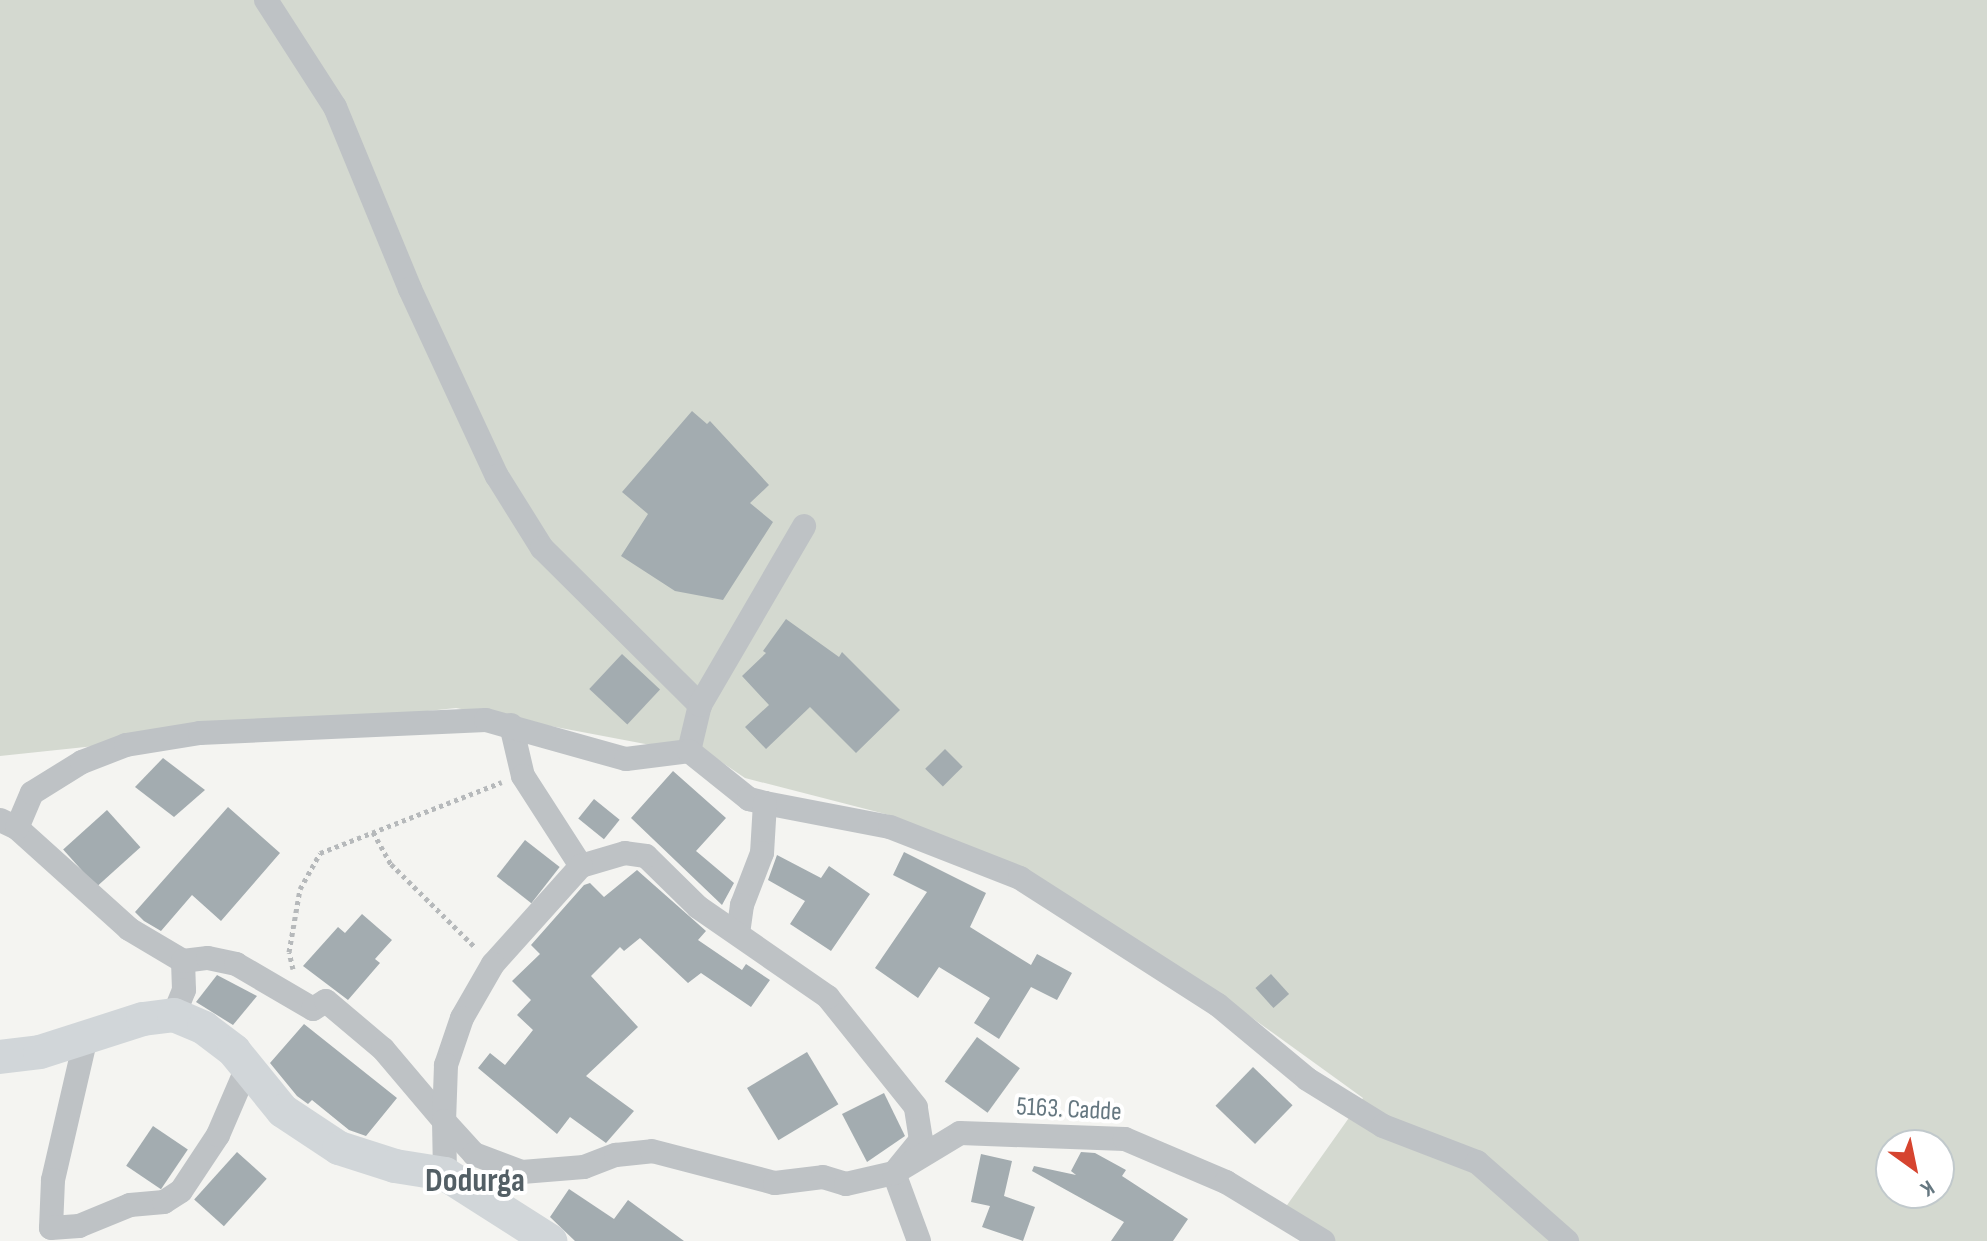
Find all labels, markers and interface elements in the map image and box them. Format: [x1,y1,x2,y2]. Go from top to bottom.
street label: 5163. Cadde [1016,1092,1122,1128]
north arrow [1875,1129,1955,1209]
district label: Dodurga [425,1161,525,1201]
text: K [1915,1174,1939,1202]

